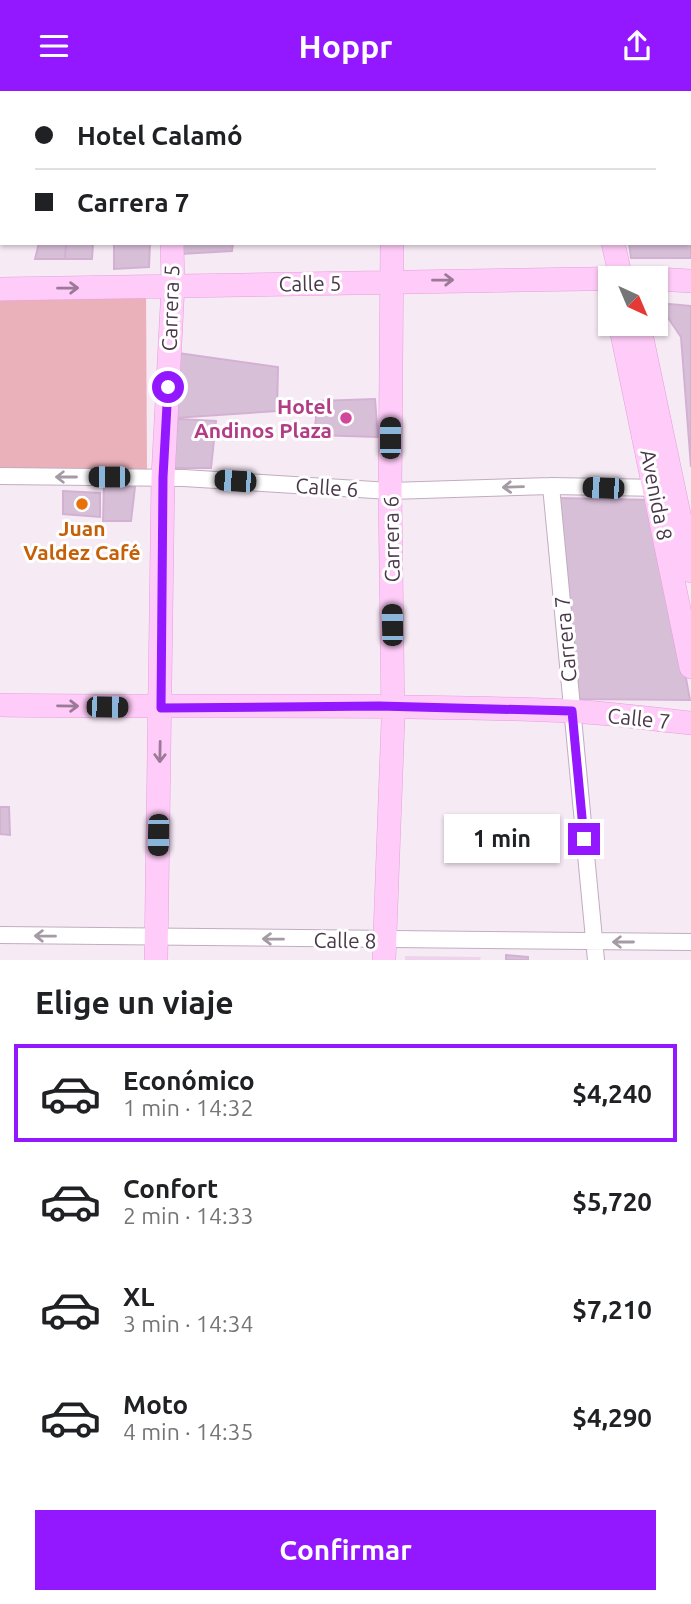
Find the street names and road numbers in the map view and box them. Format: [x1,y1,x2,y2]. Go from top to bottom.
street label: Carrera 5 [156,264,184,352]
street label: Calle 5 [278,270,342,296]
street label: Avenida 8 [636,448,678,542]
street label: Calle 6 [295,473,359,501]
street label: Carrera 6 [378,496,404,582]
street label: Carrera 7 [549,595,581,683]
street label: Calle 7 [606,703,672,733]
street label: Calle 8 [313,927,377,953]

